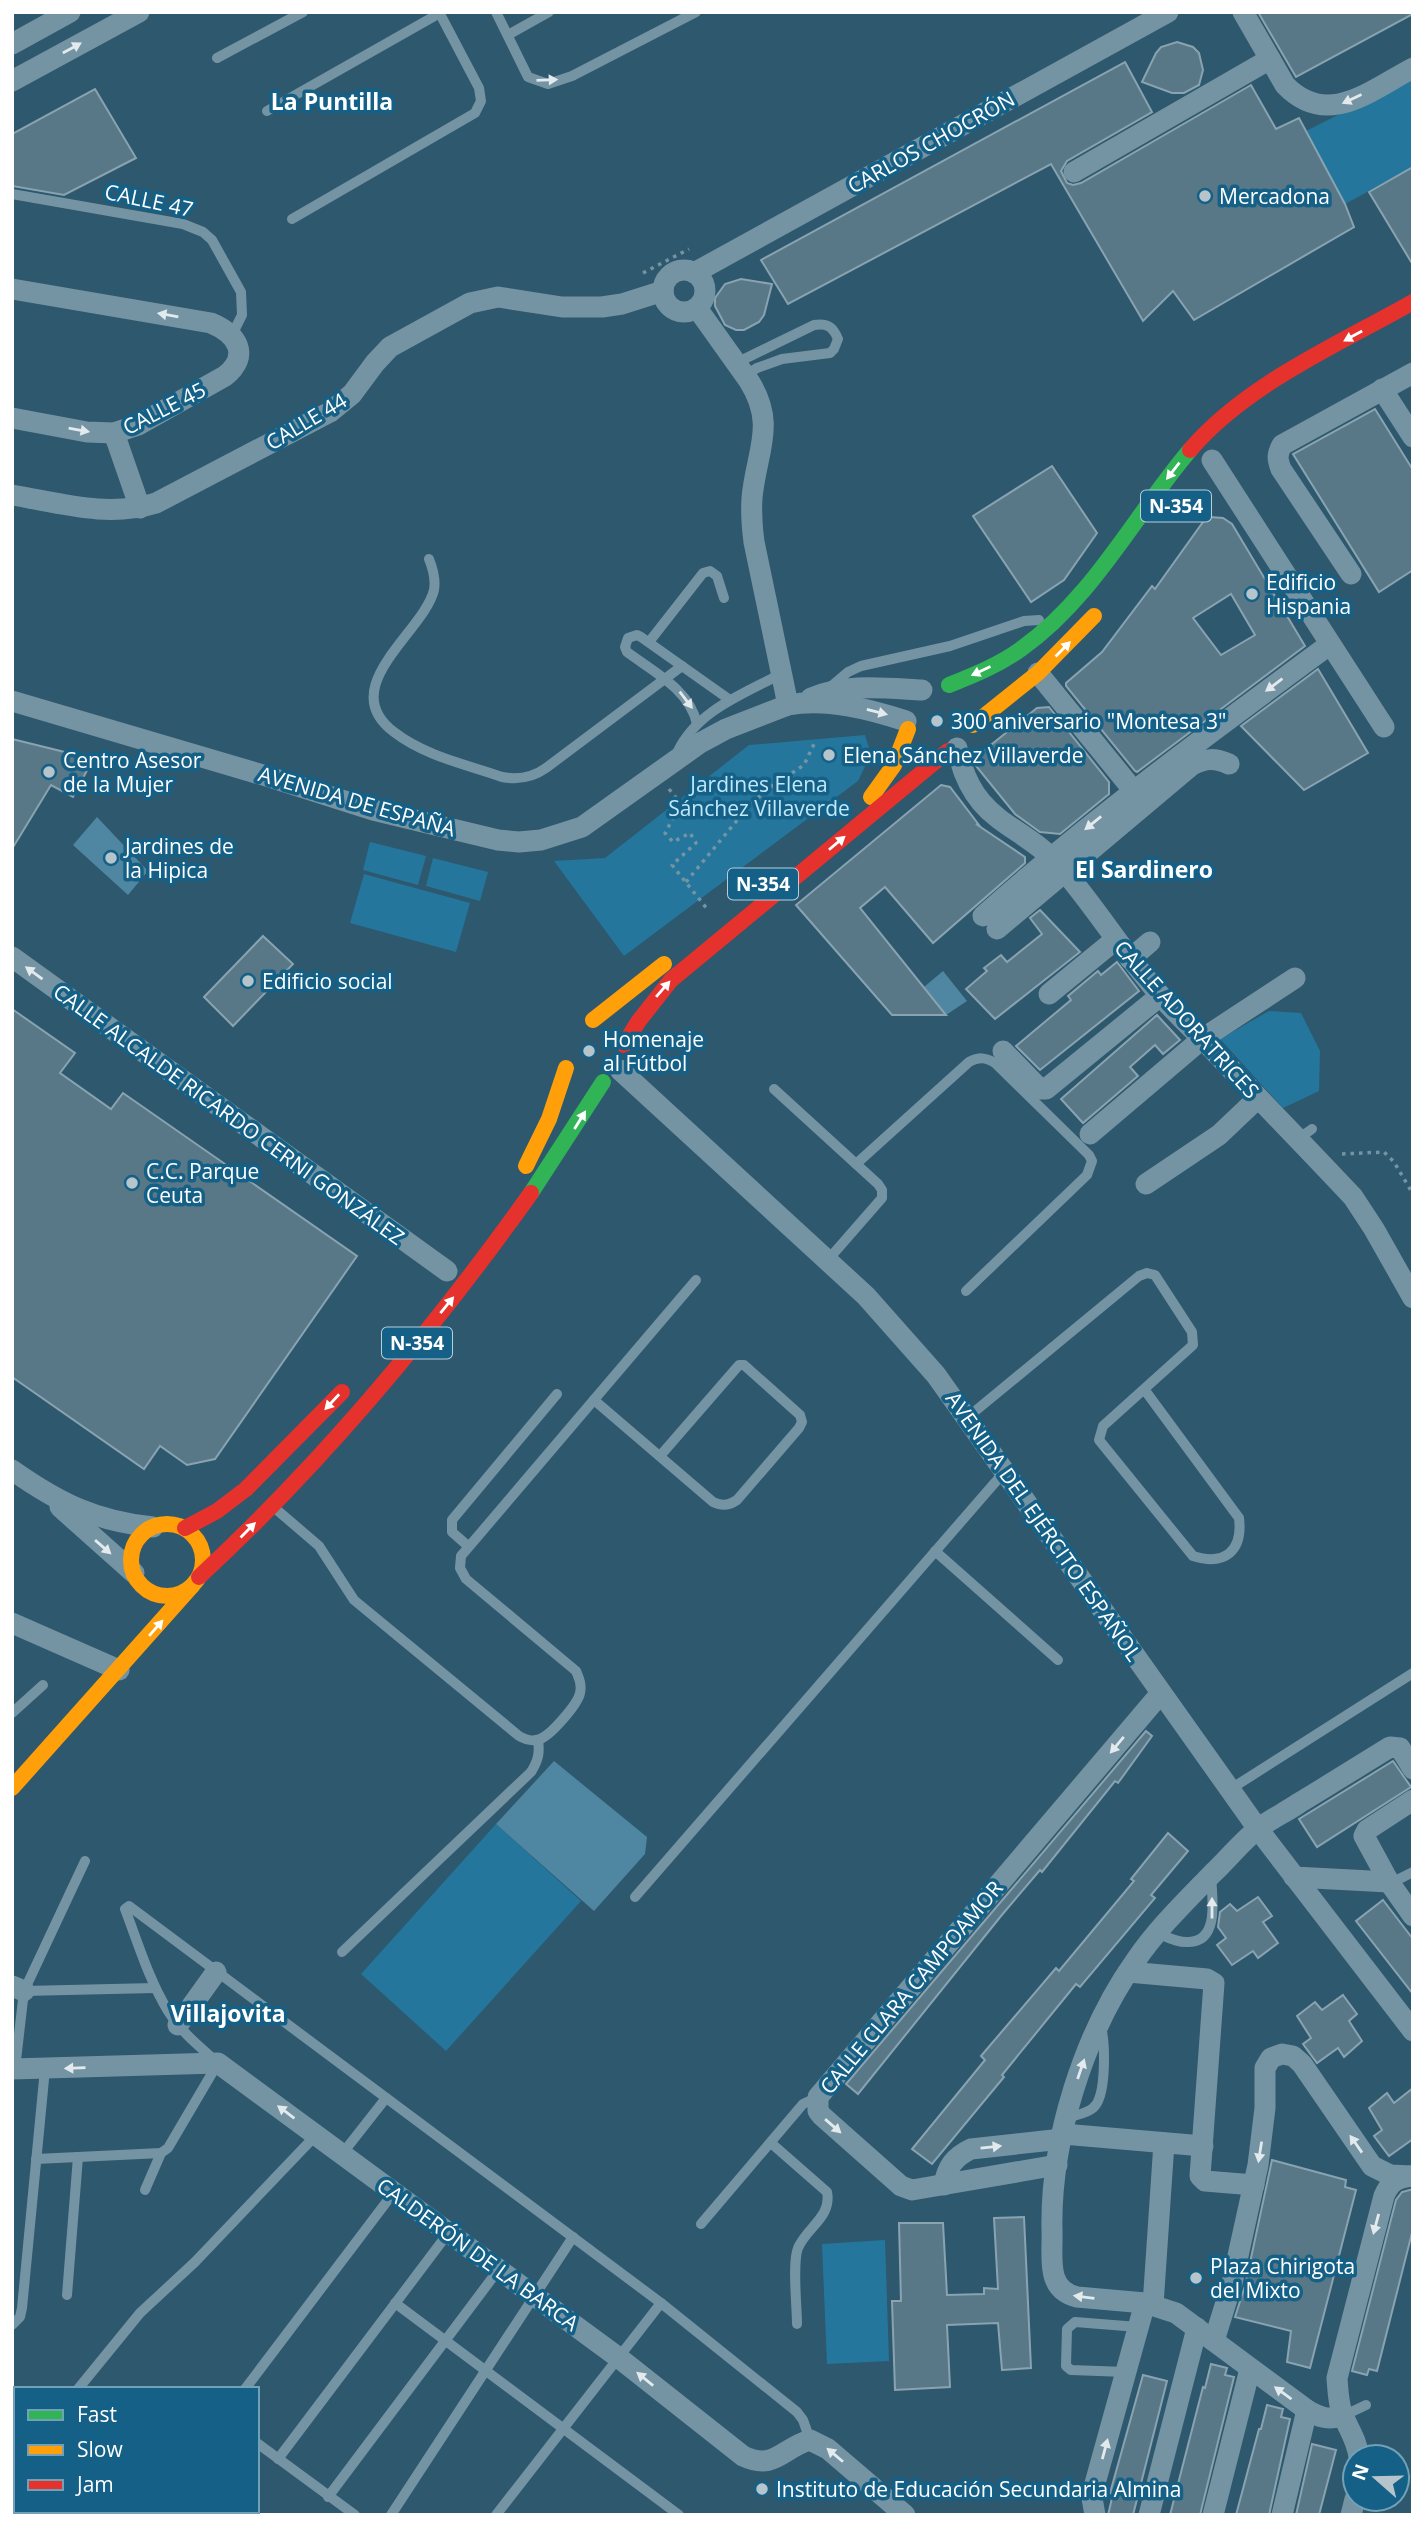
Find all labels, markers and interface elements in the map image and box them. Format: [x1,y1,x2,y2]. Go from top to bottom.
one-way arrow [62,43,82,54]
one-way arrow [536,75,558,86]
street label: CARLOS CHOCRÓN [842,84,1020,200]
district label: La Puntilla [271,85,393,117]
one-way arrow [1342,93,1362,105]
street label: CALLE 47 [102,177,196,223]
place label: Mercadona [1219,182,1330,210]
marker: Mercadona [1197,188,1213,204]
one-way arrow [157,309,179,320]
one-way arrow [1344,330,1363,342]
street label: CALLE 45 [118,375,210,441]
street label: CALLE 44 [260,386,352,456]
one-way arrow [68,425,90,436]
one-way arrow [1167,462,1181,480]
road number: N-354 [1141,491,1211,522]
place label: Edificio Hispania [1266,568,1351,620]
marker: Edificio Hispania [1244,586,1260,602]
one-way arrow [1055,641,1071,657]
one-way arrow [971,665,991,677]
one-way arrow [1265,678,1283,692]
one-way arrow [679,691,693,709]
one-way arrow [867,707,889,718]
place label: 300 aniversario "Montesa 3" [951,707,1226,735]
marker: 300 aniversario "Montesa 3" [929,713,945,729]
place label: Elena Sánchez Villaverde [843,741,1083,769]
place label: Centro Asesor de la Mujer [63,746,202,798]
marker: Elena Sánchez Villaverde [821,747,837,763]
street label: AVENIDA DE ESPAÑA [255,759,459,843]
marker: Centro Asesor de la Mujer [41,764,57,780]
park label: Jardines Elena Sánchez Villaverde [668,770,850,822]
one-way arrow [1084,815,1102,830]
place label: Jardines de la Hipica [123,832,234,884]
one-way arrow [828,835,846,850]
marker: Jardines de la Hipica [103,850,119,866]
district label: El Sardinero [1075,853,1213,885]
road number: N-354 [728,869,798,900]
street label: CALLE ADORATRICES [1109,934,1265,1104]
one-way arrow [25,966,43,980]
place label: Edificio social [262,967,393,995]
marker: Edificio social [240,973,256,989]
street label: CALLE ALCALDE RICARDO CERNI GONZÁLEZ [48,977,410,1251]
one-way arrow [655,980,671,998]
place label: Homenaje al Fútbol [603,1025,704,1077]
marker: Homenaje al Fútbol [581,1043,597,1059]
one-way arrow [574,1111,587,1130]
place label: C.C. Parque Ceuta [146,1157,259,1209]
marker: C.C. Parque Ceuta [124,1175,140,1191]
one-way arrow [440,1296,454,1314]
road number: N-354 [382,1328,452,1358]
street label: AVENIDA DEL EJÉRCITO ESPAÑOL [940,1386,1148,1666]
one-way arrow [325,1393,341,1410]
one-way arrow [240,1522,257,1539]
one-way arrow [95,1539,112,1554]
one-way arrow [148,1620,163,1637]
one-way arrow [1110,1736,1125,1753]
street label: CALLE CLARA CAMPOAMOR [813,1874,1009,2100]
one-way arrow [1206,1896,1218,1918]
district label: Villajovita [170,1997,286,2029]
one-way arrow [1076,2058,1087,2079]
one-way arrow [63,2062,85,2073]
one-way arrow [277,2105,295,2119]
one-way arrow [824,2118,841,2133]
one-way arrow [1349,2135,1363,2153]
one-way arrow [980,2141,1002,2152]
one-way arrow [1254,2141,1265,2163]
street label: CALDERÓN DE LA BARCA [371,2171,585,2337]
one-way arrow [1370,2214,1381,2236]
place label: Plaza Chirigota del Mixto [1210,2252,1355,2304]
marker: Plaza Chirigota del Mixto [1188,2270,1204,2286]
one-way arrow [1073,2292,1095,2303]
one-way arrow [637,2372,655,2387]
one-way arrow [1274,2386,1292,2400]
legend [14,2387,259,2513]
text: Fast [77,2400,117,2428]
text: Slow [77,2435,123,2463]
one-way arrow [1100,2438,1110,2459]
north arrow [1341,2443,1411,2513]
one-way arrow [826,2448,843,2463]
text: N [1345,2460,1375,2484]
text: Jam [75,2470,114,2498]
place label: Instituto de Educación Secundaria Almina [776,2475,1182,2503]
marker: Instituto de Educación Secundaria Almina [754,2481,770,2497]

